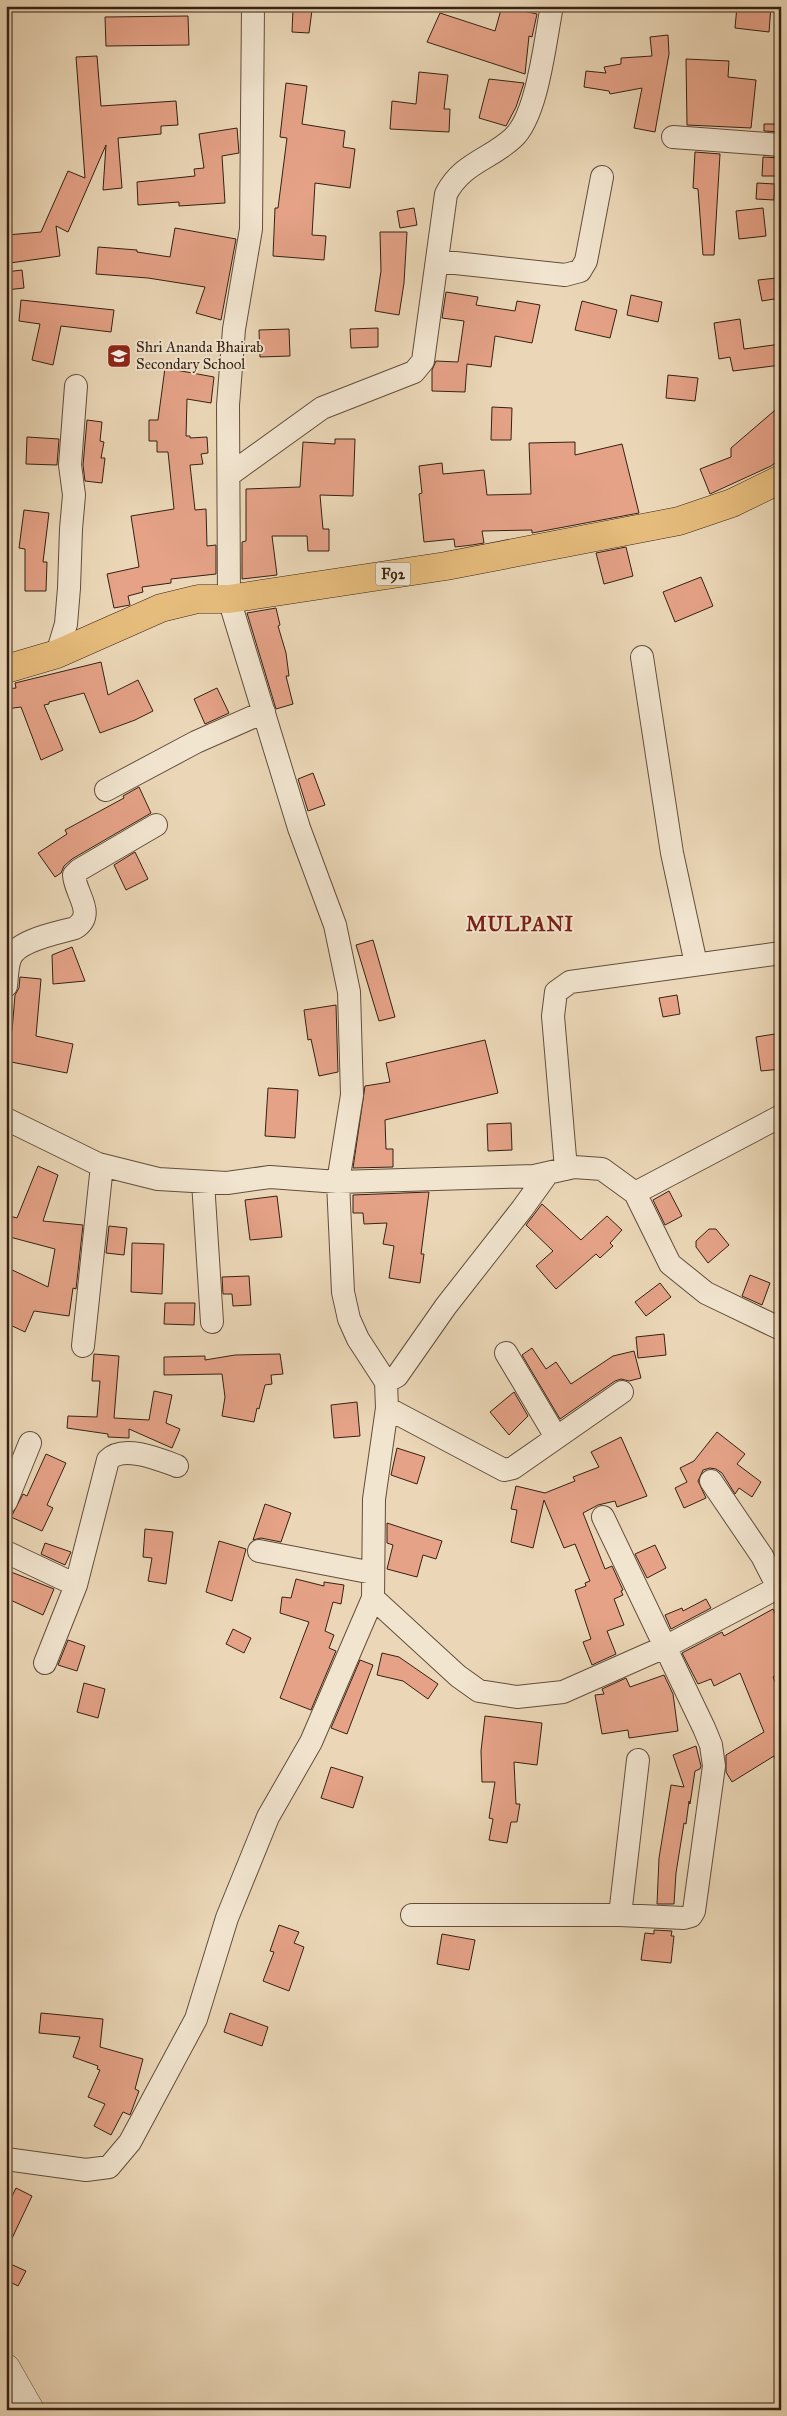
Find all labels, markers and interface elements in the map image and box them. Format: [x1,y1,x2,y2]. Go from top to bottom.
place label: Shri Ananda Bhairab Secondary School [136,338,264,373]
school or university icon: Shri Ananda Bhairab Secondary School [106,343,132,369]
road number: F92 [376,562,410,586]
district label: MULPANI [466,912,574,936]

